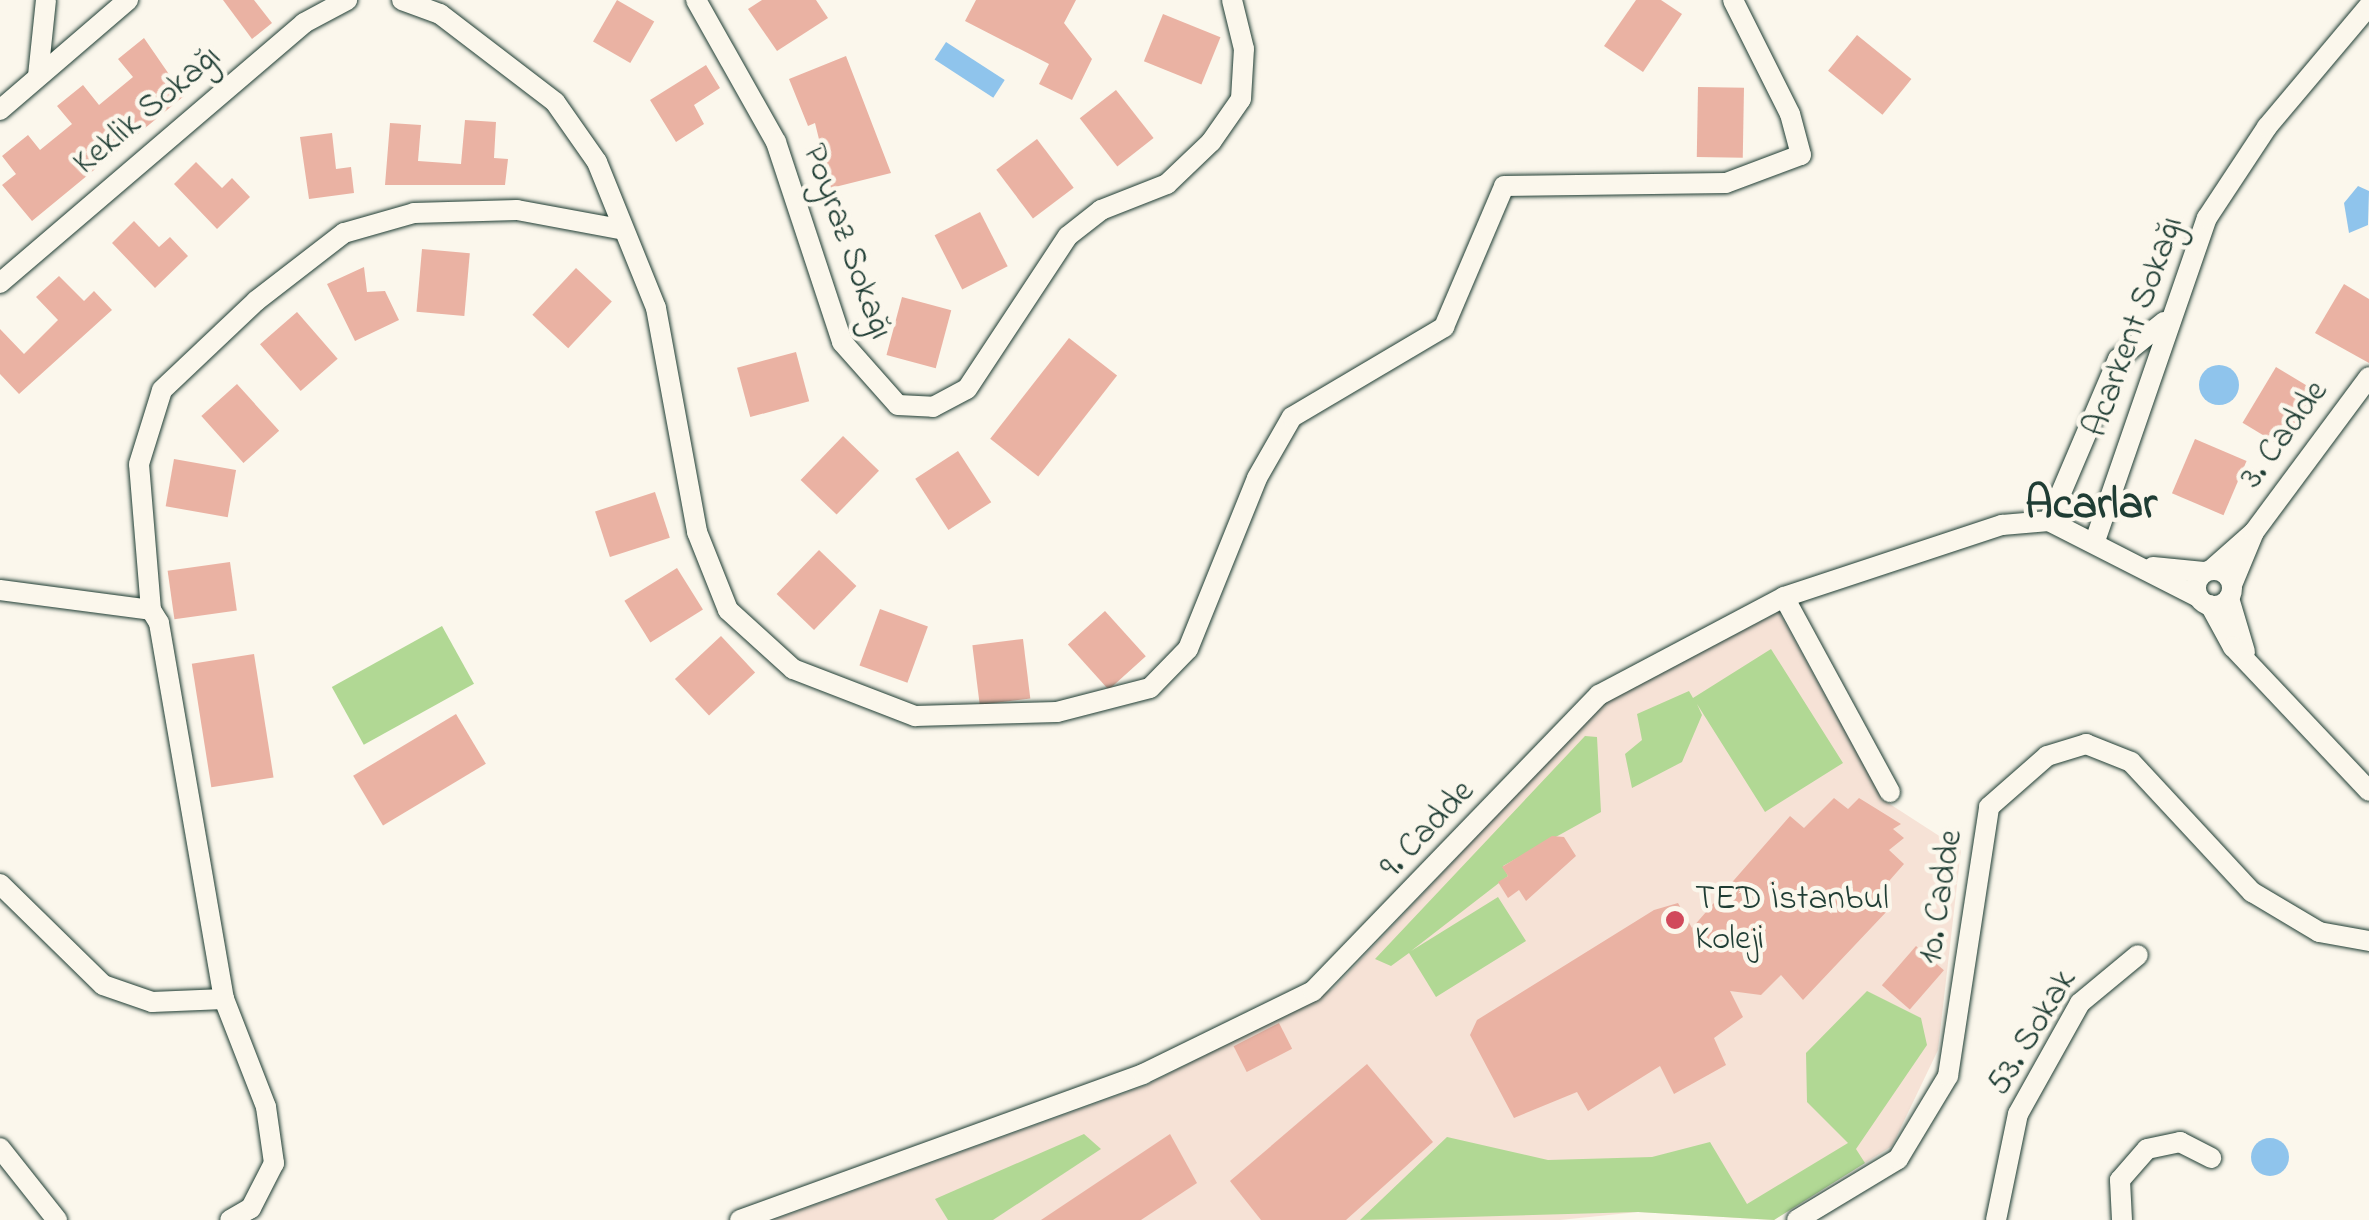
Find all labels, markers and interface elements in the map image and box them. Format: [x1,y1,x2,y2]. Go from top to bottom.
street label: Keklik Sokağı [66,37,230,185]
street label: Poyraz Sokağı [791,139,901,345]
street label: Acarkent Sokağı [2076,211,2194,443]
street label: 3. Cadde [2232,373,2338,497]
district label: Acarlar [2025,480,2157,534]
street label: 9. Cadde [1372,772,1484,888]
street label: 10. Cadde [1911,827,1973,967]
place label: TED İstanbul Koleji [1695,879,1889,961]
marker: TED İstanbul Koleji [1664,909,1686,931]
street label: 53. Sokak [1979,962,2087,1104]

